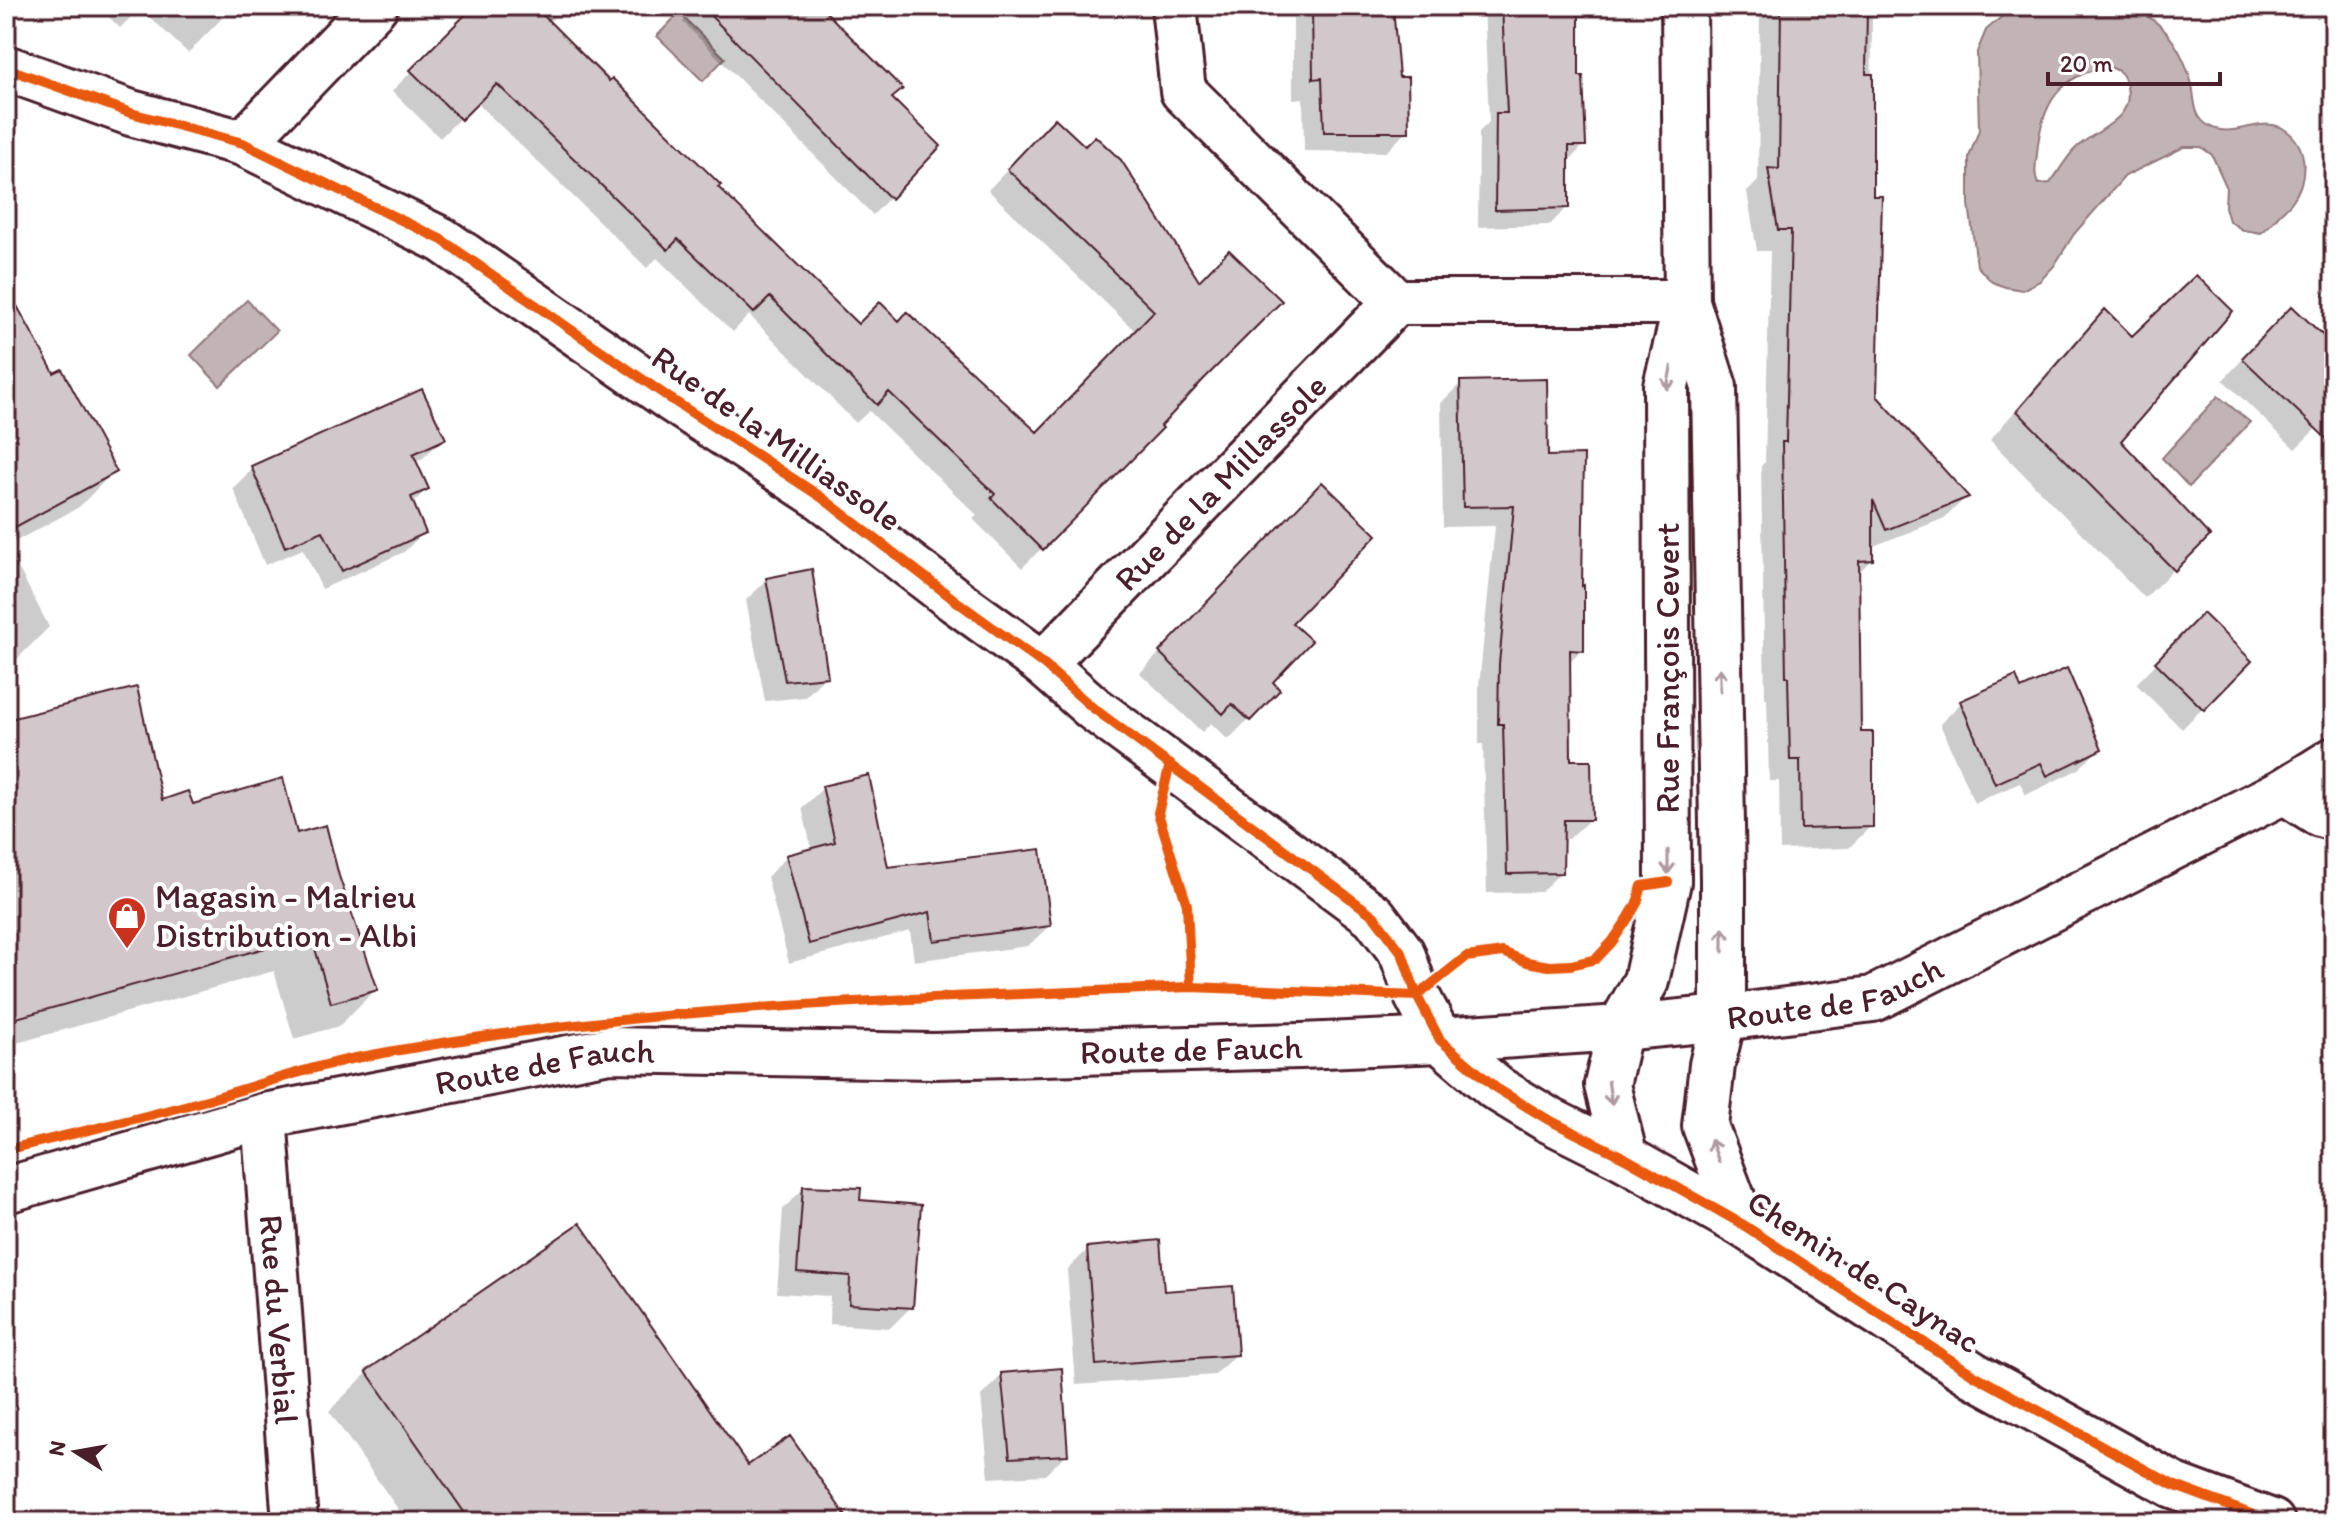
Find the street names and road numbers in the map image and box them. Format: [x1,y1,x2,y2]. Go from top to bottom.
street label: Rue de la Milliassole [644,337,910,540]
street label: Rue de la Millassole [1106,365,1336,600]
street label: Rue François Cevert [1647,523,1688,813]
street label: Route de Fauch [1724,947,1950,1038]
street label: Route de Fauch [1079,1026,1304,1073]
street label: Route de Fauch [431,1030,656,1104]
street label: Chemin de Caynac [1739,1181,1988,1362]
street label: Rue du Verbial [251,1213,307,1426]

